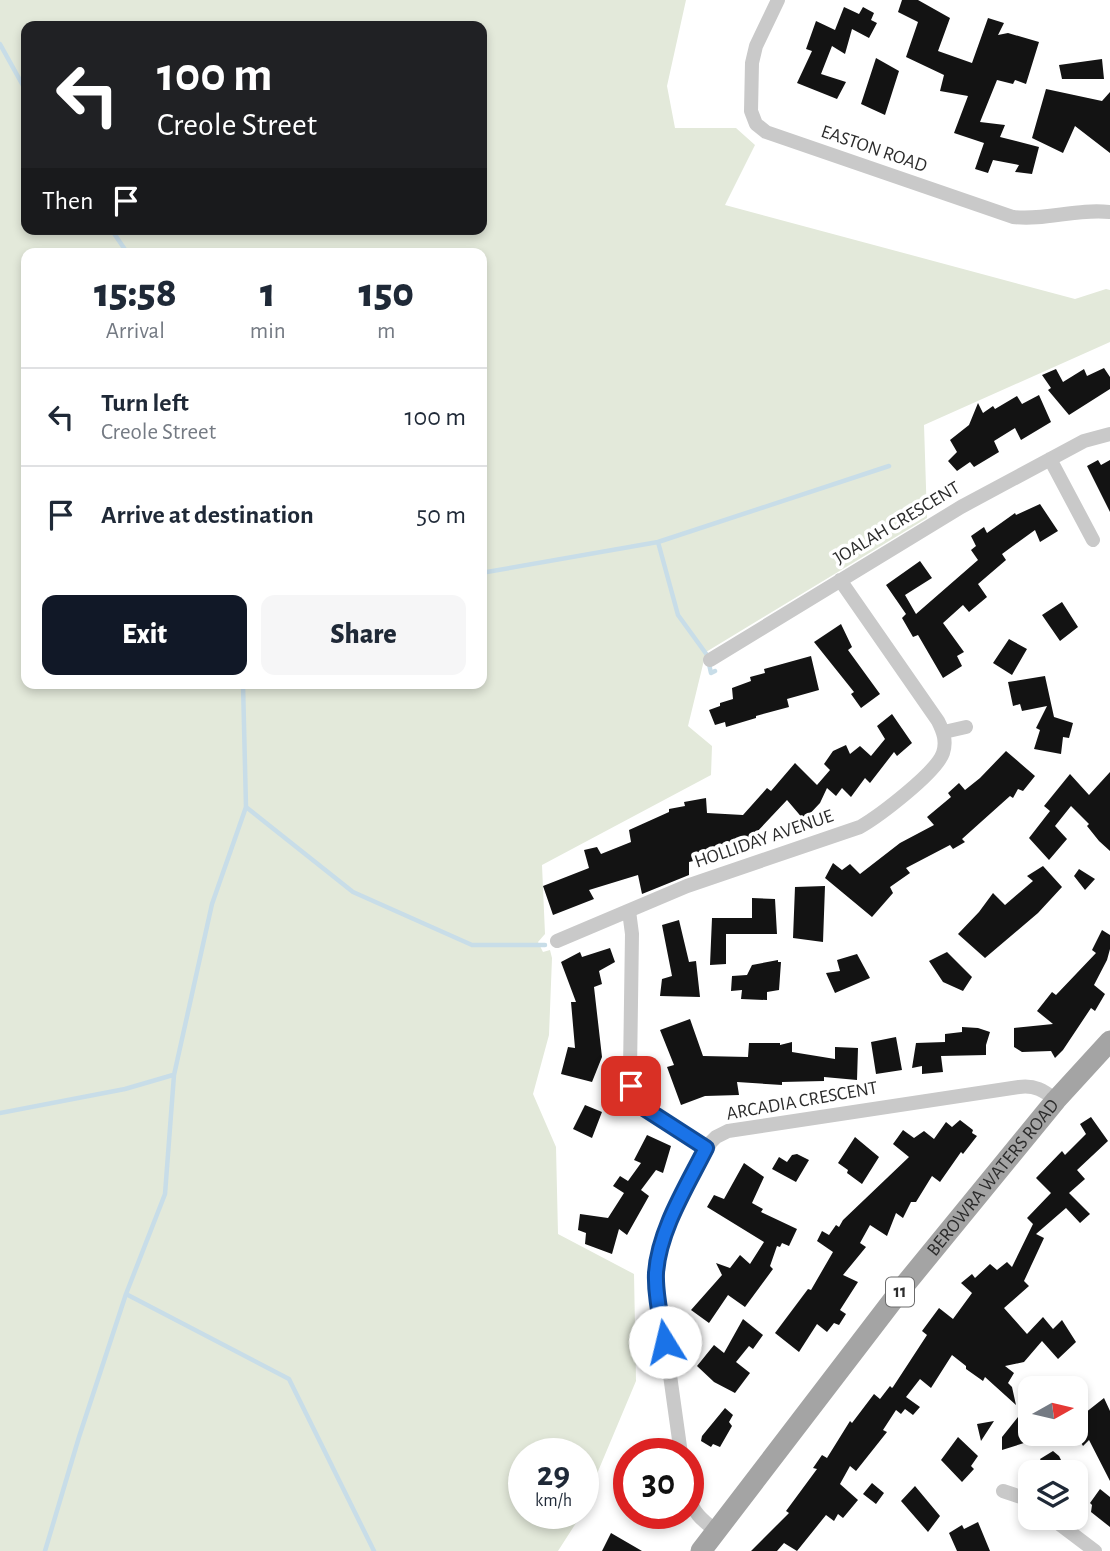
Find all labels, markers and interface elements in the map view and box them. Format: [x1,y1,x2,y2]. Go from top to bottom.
icon: left [42,49,133,140]
text: 100 m [157,51,273,100]
text: Creole Street [157,109,317,141]
street label: EASTON ROAD [818,122,930,176]
icon: arrive [107,182,145,220]
text: Then [42,188,93,214]
text: 15:58 [94,272,177,314]
text: 1 [260,272,275,314]
text: 150 [358,272,414,314]
text: Arrival [106,320,165,343]
text: min [250,320,286,343]
text: m [377,320,395,343]
text: Turn left [101,390,189,416]
icon: left [42,398,80,436]
text: 100 m [405,404,466,430]
text: Creole Street [101,421,216,444]
street label: JOALAH CRESCENT [831,478,963,568]
icon: arrive [42,496,80,534]
text: Arrive at destination [101,502,314,528]
text: 50 m [416,502,466,528]
button: Exit [42,595,247,675]
button: Share [261,595,466,675]
street label: HOLLIDAY AVENUE [692,806,836,872]
pin [601,1056,661,1116]
icon: arrive [612,1067,650,1105]
street label: ARCADIA CRESCENT [725,1078,879,1124]
street label: BEROWRA WATERS ROAD [923,1095,1062,1259]
road number: 11 [886,1278,914,1307]
position arrow [628,1305,702,1379]
north arrow [1018,1376,1088,1446]
map controls [1018,1376,1088,1530]
speed limit sign: 30 [613,1438,704,1529]
text: 29 [537,1457,570,1492]
button: layers [1018,1460,1088,1530]
text: km/h [535,1492,572,1510]

